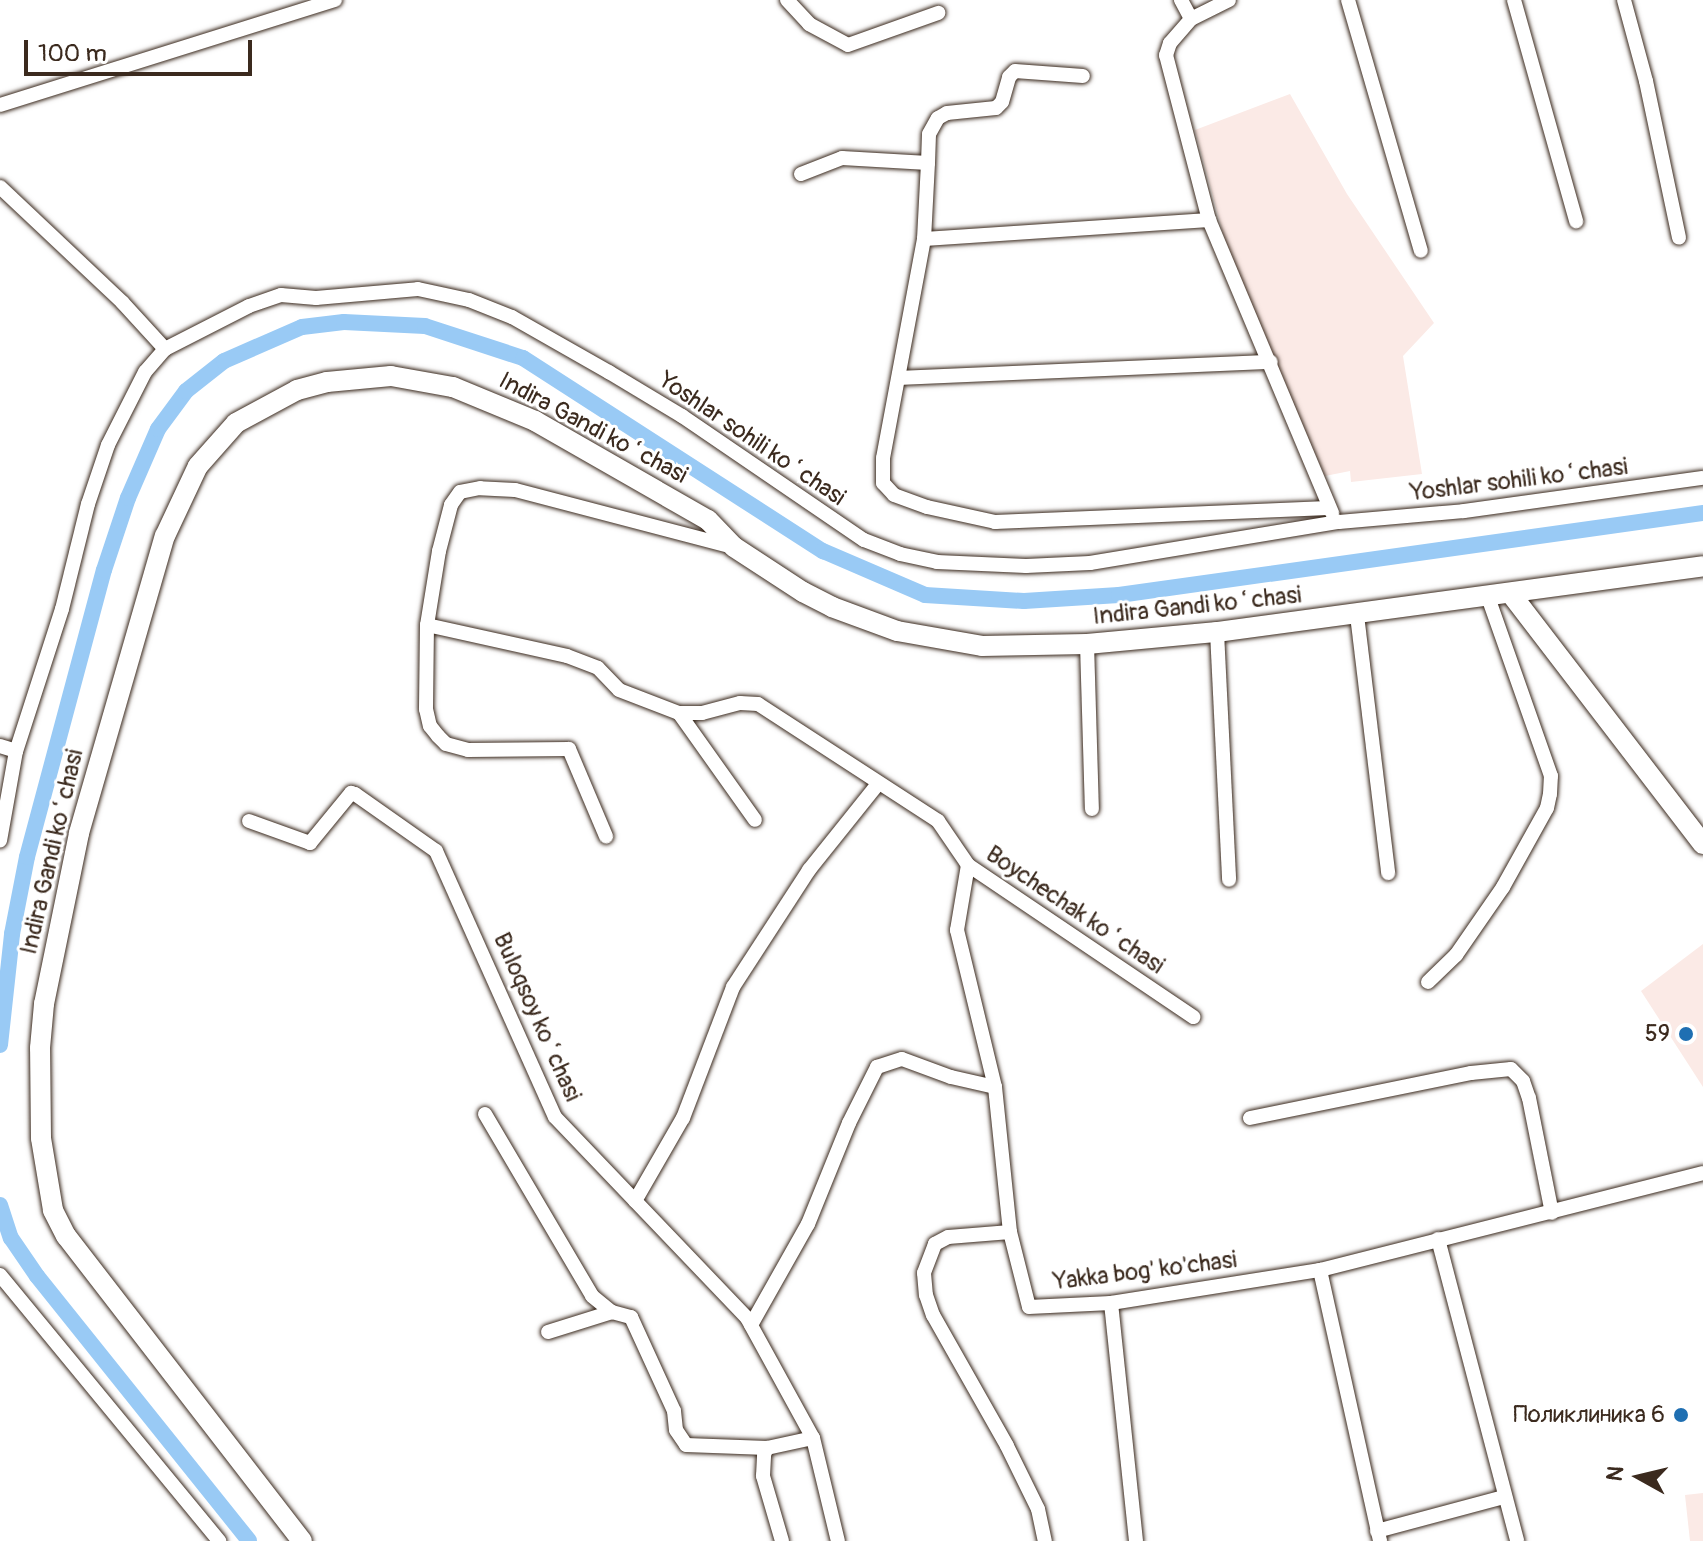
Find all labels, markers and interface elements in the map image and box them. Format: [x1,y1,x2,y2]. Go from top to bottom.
scale bar [28,24,256,74]
text: 100 m [38,39,107,68]
street label: Indira Gandi koʻchasi [494,366,692,490]
street label: Yoshlar sohili koʻchasi [653,366,851,512]
street label: Yoshlar sohili koʻchasi [1409,452,1629,508]
street label: Indira Gandi koʻchasi [1091,581,1303,631]
street label: Indira Gandi koʻchasi [14,747,90,957]
street label: Boychechak koʻchasi [980,840,1170,980]
street label: Buloqsoy koʻchasi [487,928,587,1106]
place label: 59 [1645,1020,1670,1048]
marker: 59 [1677,1025,1695,1043]
street label: Yakka bog' ko'chasi [1052,1245,1238,1297]
place label: Поликлиника 6 [1513,1401,1665,1429]
marker: Поликлиника 6 [1672,1406,1690,1424]
north arrow [1599,1437,1679,1517]
text: N [1600,1464,1630,1483]

